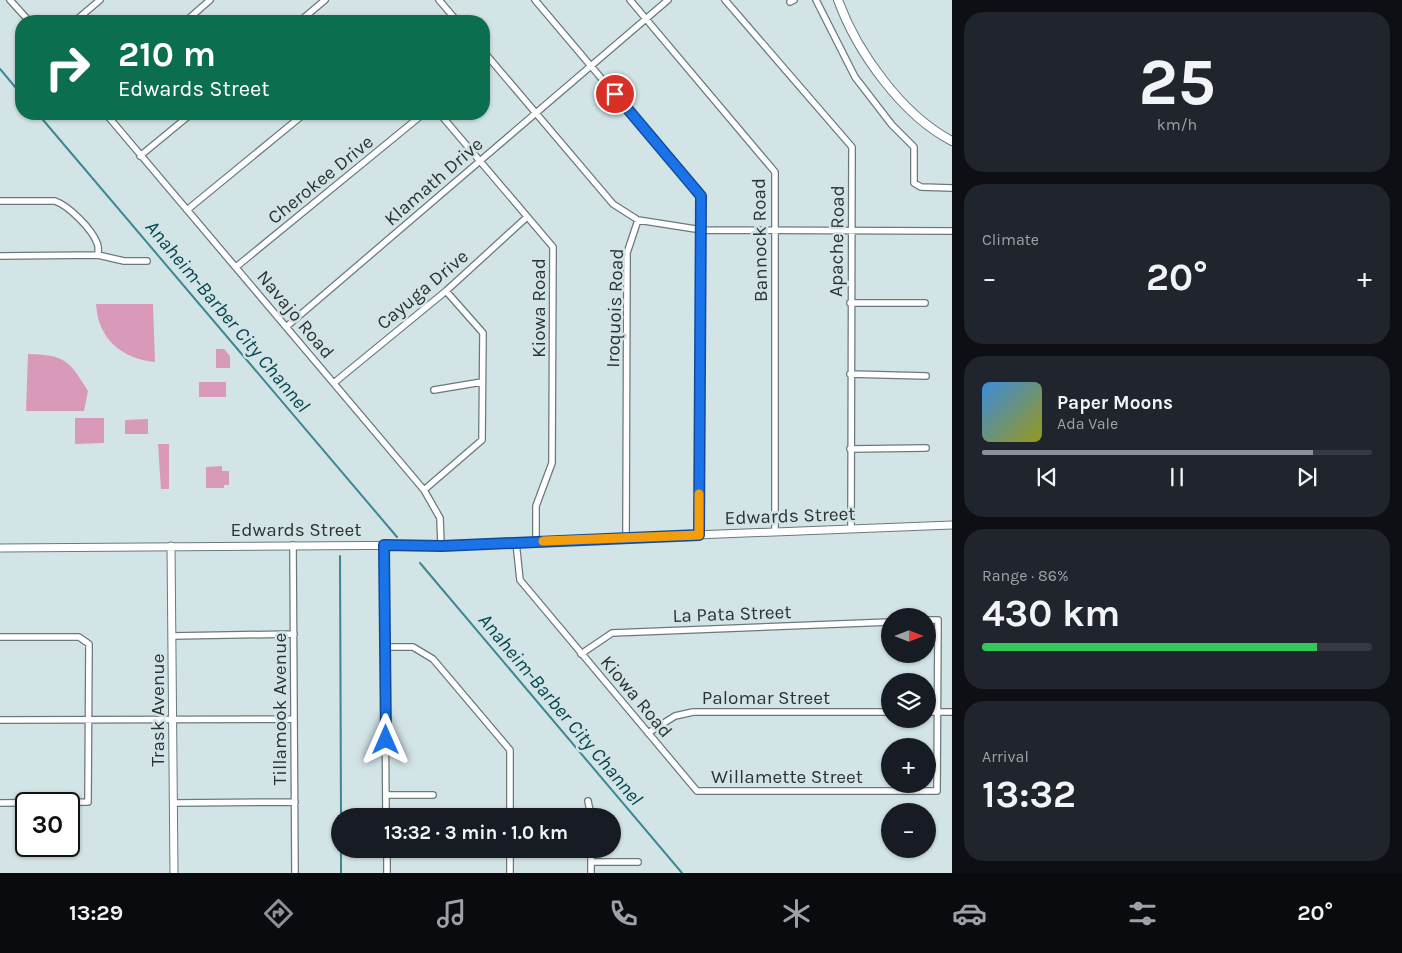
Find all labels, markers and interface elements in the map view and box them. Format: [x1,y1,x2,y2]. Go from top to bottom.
text: 210 m [118,34,216,75]
icon: right [35,35,100,100]
text: 25 [1138,44,1216,120]
pin [594,73,636,115]
text: Edwards Street [118,76,270,102]
icon: arrive [601,80,629,108]
text: km/h [1157,115,1197,134]
street label: Cherokee Drive [263,131,378,229]
street label: Klamath Drive [380,133,487,230]
street label: Bannock Road [748,178,772,302]
street label: Apache Road [825,185,849,297]
water label: Anaheim-Barber City Channel [141,216,315,417]
text: Climate [982,230,1039,249]
street label: Cayuga Drive [372,245,473,334]
street label: Iroquois Road [602,248,628,368]
text: 20° [1146,255,1208,300]
street label: Kiowa Road [528,258,550,358]
text: − [982,261,997,294]
text: + [1357,261,1372,294]
street label: Navajo Road [252,266,338,363]
text: Paper Moons [1057,392,1173,414]
text: Ada Vale [1057,414,1118,433]
icon: previous [1033,463,1061,491]
icon: pause [1163,463,1191,491]
icon: next [1293,463,1321,491]
street label: Edwards Street [724,503,856,529]
street label: Edwards Street [231,519,361,541]
text: Range · 86% [982,566,1069,585]
text: 430 km [982,591,1120,636]
street label: La Pata Street [672,601,792,627]
north arrow [881,608,936,662]
map controls [881,608,936,858]
water label: Anaheim-Barber City Channel [474,609,648,810]
street label: Tillamook Avenue [269,633,291,785]
street label: Kiowa Road [596,651,677,742]
street label: Trask Avenue [147,653,169,767]
button: layers [881,673,936,728]
street label: Palomar Street [702,687,830,709]
position arrow [359,713,411,765]
button: + [881,738,936,793]
text: Arrival [982,747,1029,766]
street label: Willamette Street [711,766,863,788]
text: 13:32 [982,772,1076,817]
speed limit sign: 30 [15,792,80,857]
button: − [881,803,936,858]
text: 13:32 · 3 min · 1.0 km [384,822,568,844]
icon: directions [261,896,296,931]
icon: music [434,896,469,931]
icon: phone [606,896,641,931]
icon: climate [779,896,814,931]
icon: car [952,896,987,931]
icon: filters [1125,896,1160,931]
text: 13:29 [69,900,123,926]
text: 20° [1297,900,1333,926]

